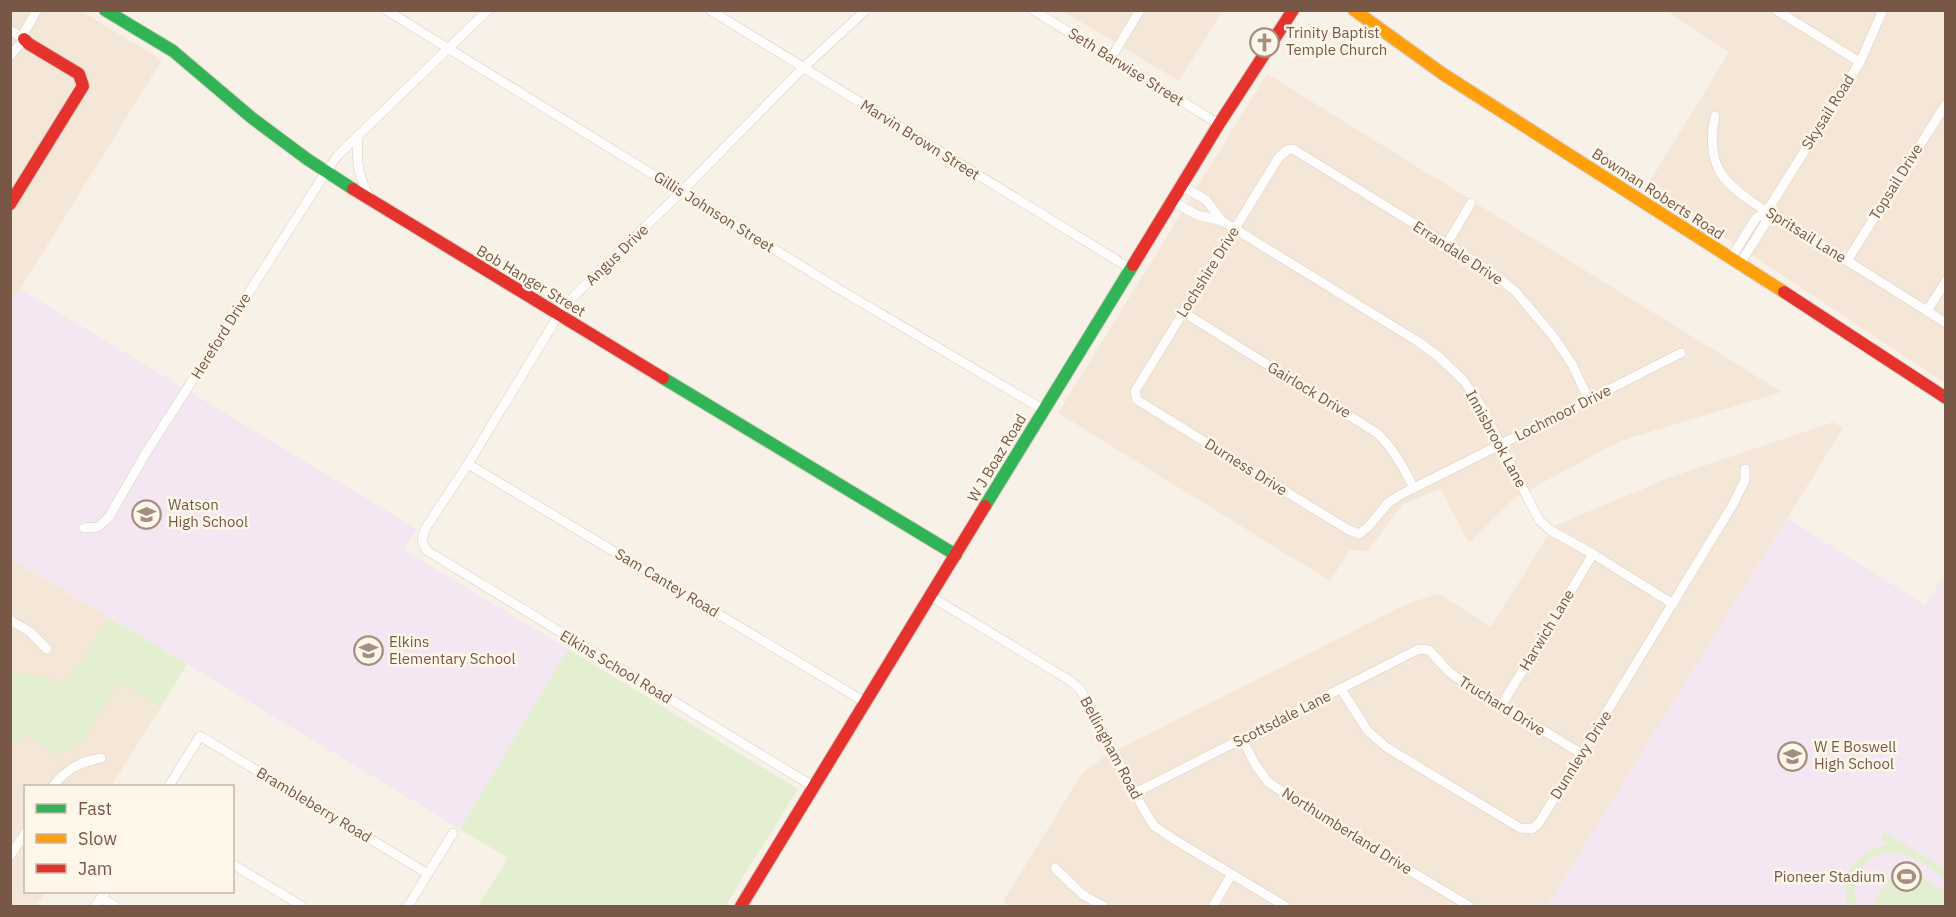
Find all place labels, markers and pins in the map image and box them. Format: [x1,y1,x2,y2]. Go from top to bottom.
place label: Trinity Baptist Temple Church [1286,23,1387,59]
church icon: Trinity Baptist Temple Church [1249,26,1281,58]
place label: Watson High School [168,495,248,531]
school or university icon: Watson High School [131,498,163,530]
place label: Elkins Elementary School [389,632,516,668]
school or university icon: Elkins Elementary School [352,635,384,667]
place label: W E Boswell High School [1814,737,1896,773]
school or university icon: W E Boswell High School [1777,740,1809,772]
sports icon: Pioneer Stadium [1890,861,1922,893]
place label: Pioneer Stadium [1774,867,1885,886]

